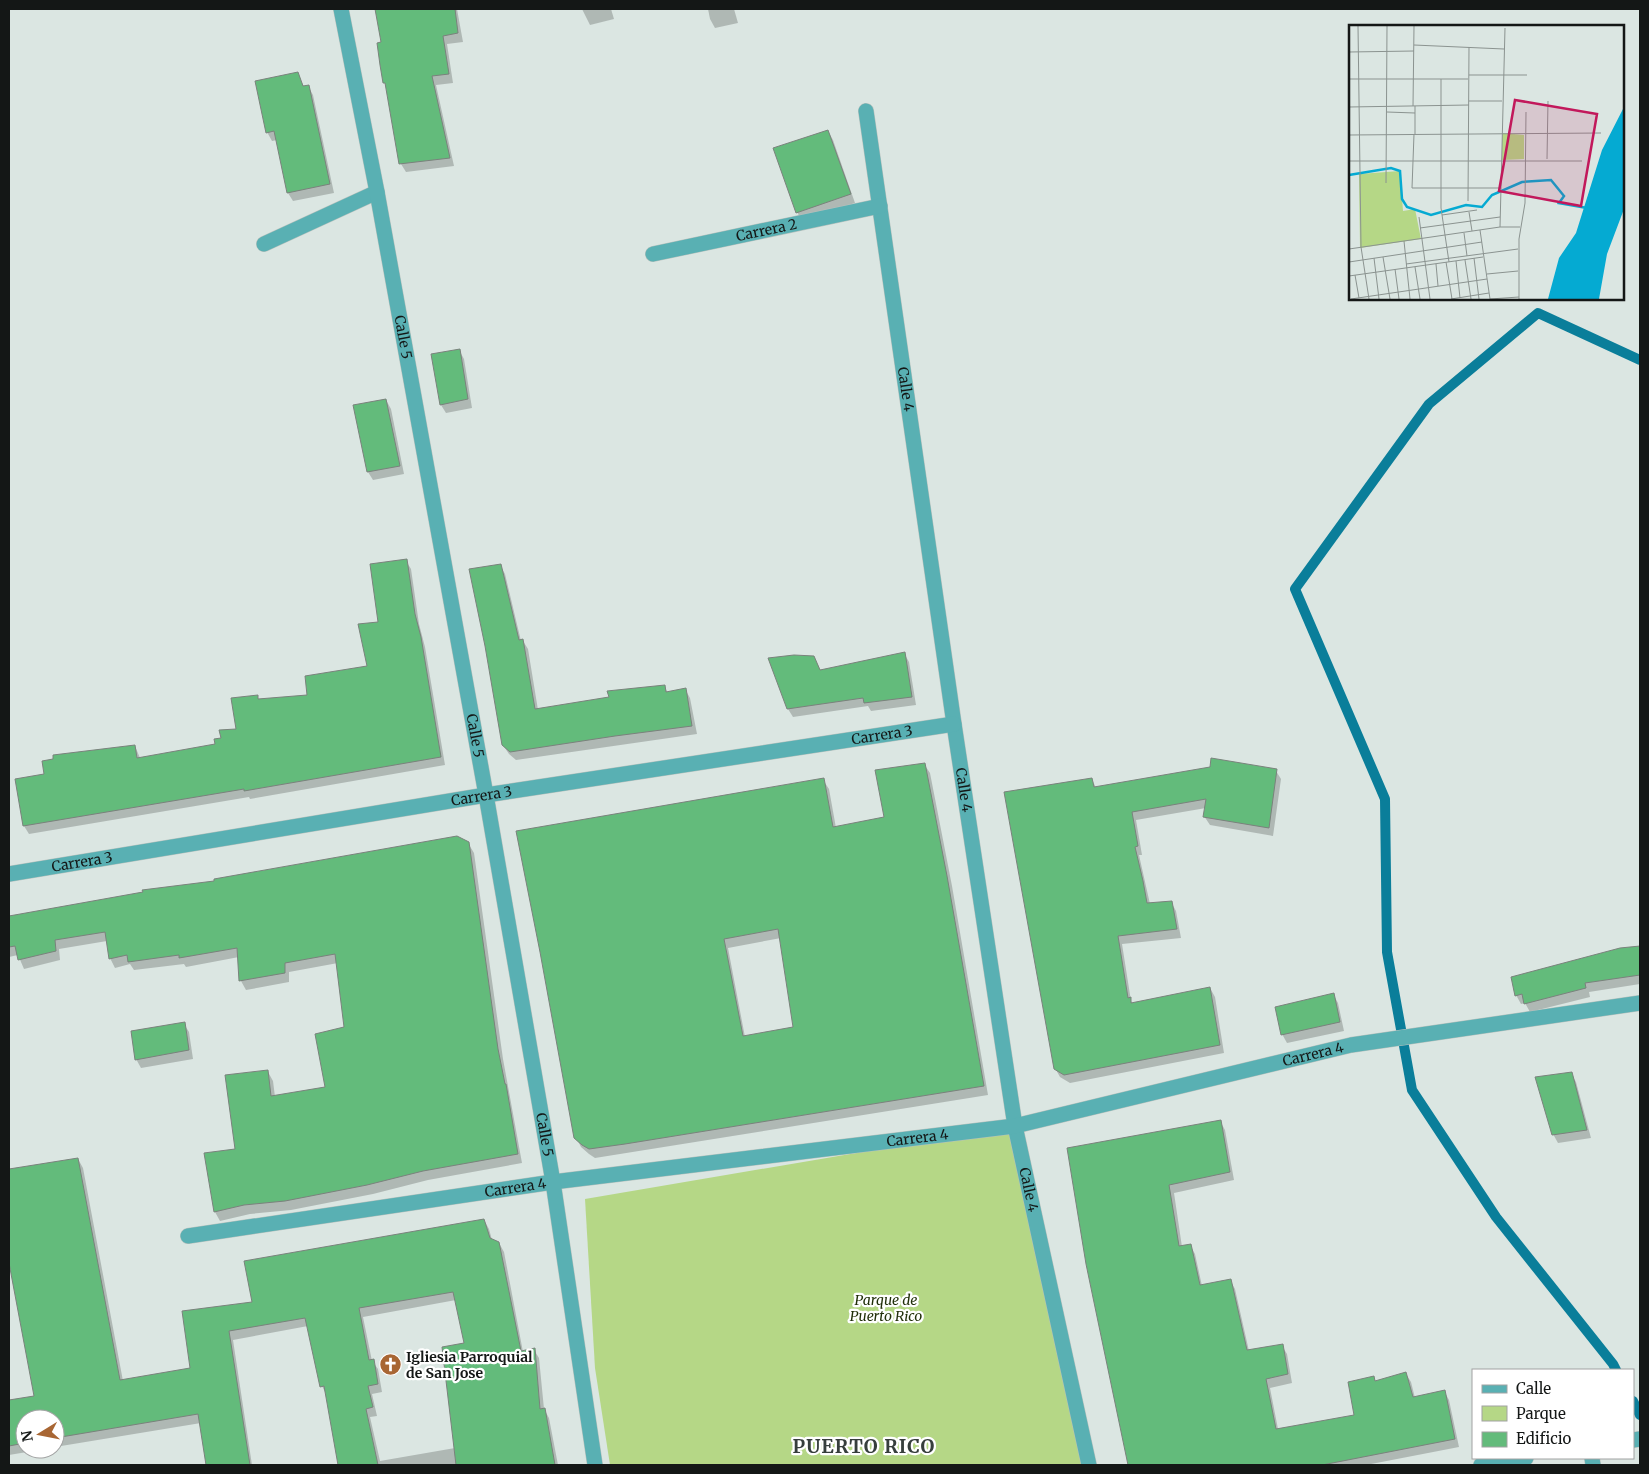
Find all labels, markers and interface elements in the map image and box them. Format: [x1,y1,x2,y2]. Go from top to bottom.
inset map [1349,25,1624,300]
street label: Carrera 2 [734,215,799,245]
street label: Calle 5 [390,314,416,361]
street label: Calle 4 [894,366,918,413]
street label: Calle 5 [462,712,488,759]
street label: Carrera 3 [850,721,914,748]
street label: Calle 4 [952,766,976,814]
street label: Carrera 3 [450,782,513,810]
street label: Carrera 3 [50,848,114,876]
street label: Carrera 4 [1281,1038,1346,1070]
street label: Calle 5 [532,1111,557,1158]
street label: Carrera 4 [885,1125,950,1151]
street label: Calle 4 [1015,1166,1043,1214]
street label: Carrera 4 [483,1174,548,1201]
park label: Parque de Puerto Rico [850,1291,922,1325]
place label: Igliesia Parroquial de San Jose [406,1348,533,1382]
church icon: Igliesia Parroquial de San Jose [378,1353,402,1377]
legend [1472,1369,1634,1459]
text: Calle [1516,1379,1551,1398]
text: Parque [1516,1404,1566,1423]
north arrow [15,1409,65,1459]
text: N [17,1429,37,1443]
text: Edificio [1516,1429,1572,1448]
district label: PUERTO RICO [793,1434,935,1458]

